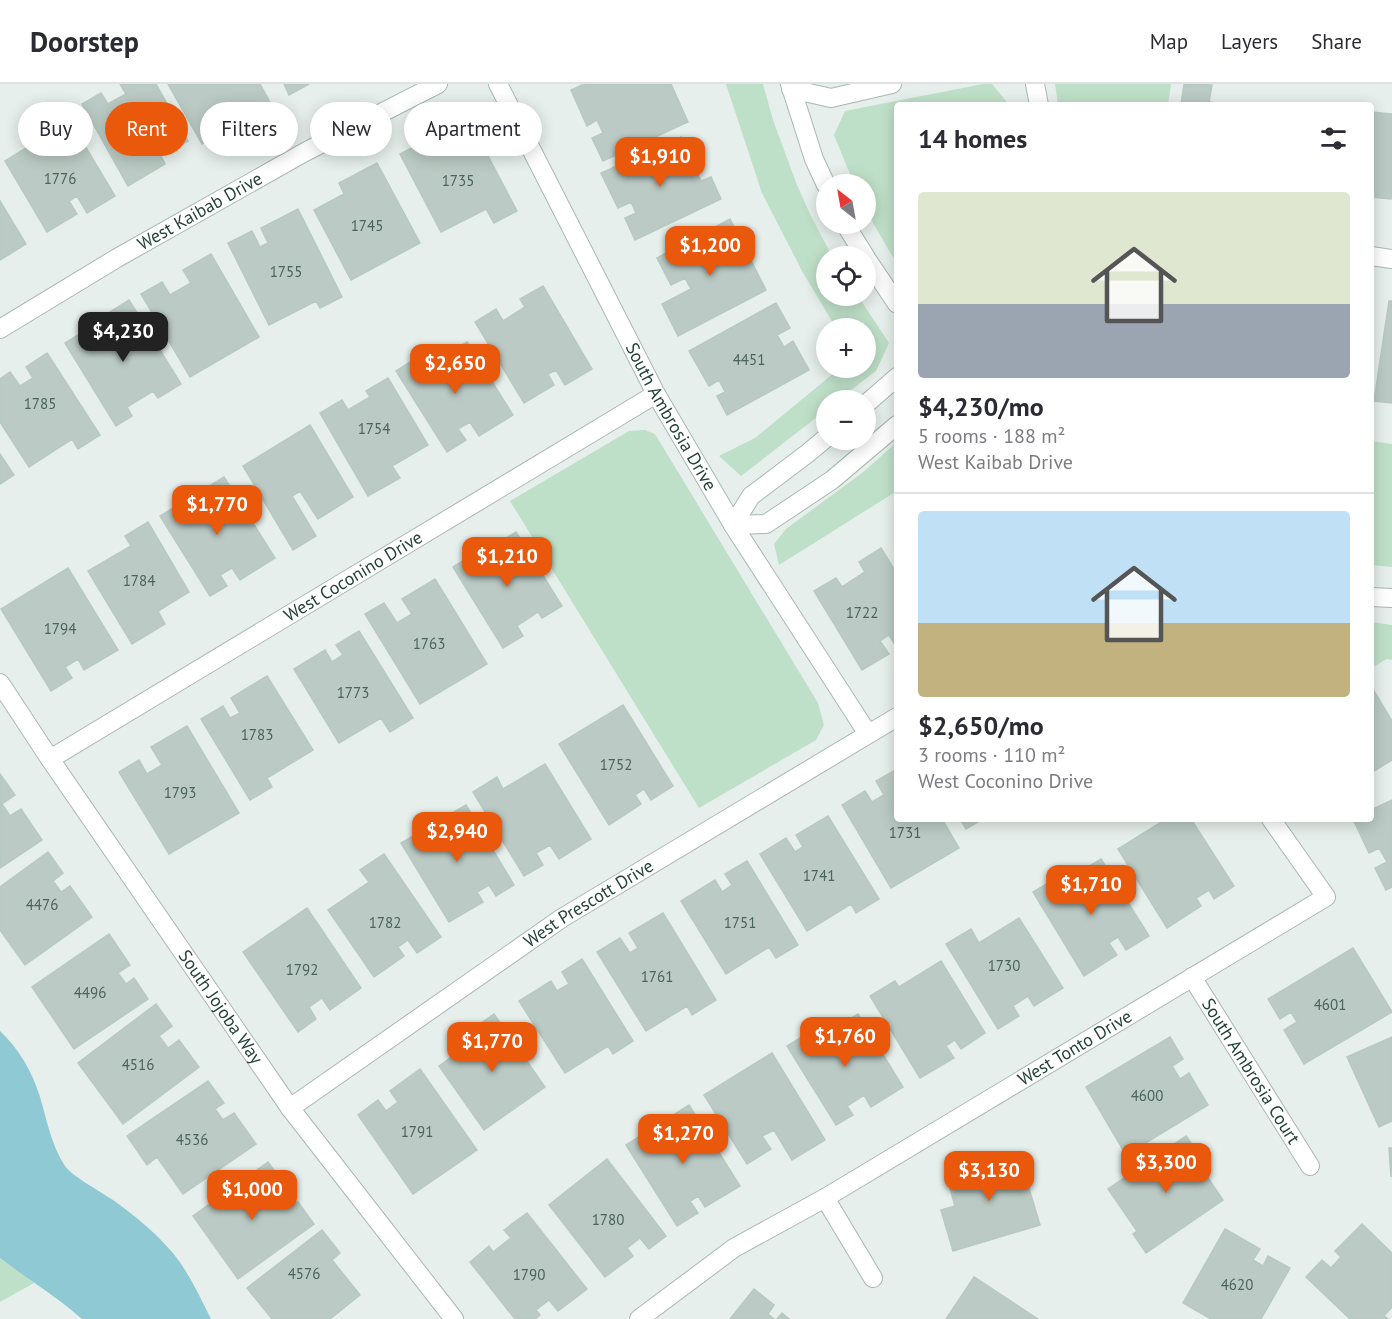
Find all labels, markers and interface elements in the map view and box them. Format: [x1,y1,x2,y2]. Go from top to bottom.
text: Doorstep [30,23,139,60]
text: Map [1150,28,1188,55]
text: Layers [1221,28,1278,55]
text: Share [1311,28,1362,55]
chip: Buy [18,102,93,156]
chip: Rent [105,102,188,156]
chip: Filters [200,102,298,156]
chip: New [310,102,392,156]
chip: Apartment [404,102,542,156]
text: 14 homes [918,122,1027,155]
icon: filters [1317,122,1350,155]
pin: $1,910 [611,137,709,188]
text: $1,910 [629,143,691,169]
street label: West Kaibab Drive [133,167,266,255]
house number: 1776 [44,169,76,188]
house number: 1735 [442,171,474,190]
north arrow [816,174,876,234]
map controls [816,174,876,450]
house number: 1745 [351,216,383,235]
pin: $1,200 [661,226,759,277]
icon: home [1080,231,1188,339]
text: $1,200 [679,232,741,258]
button: locate [816,246,876,306]
house number: 1755 [270,262,302,281]
pin: $4,230 [74,312,172,363]
text: $4,230 [92,318,154,344]
button: + [816,318,876,378]
street label: South Ambrosia Drive [621,339,722,495]
pin: $2,650 [406,344,504,395]
text: $2,650 [424,350,486,376]
house number: 4451 [733,350,765,369]
button: − [816,390,876,450]
text: $4,230/mo [918,390,1044,423]
house number: 1785 [24,394,56,413]
house number: 1754 [358,419,390,438]
text: 5 rooms · 188 m² [918,423,1065,449]
text: West Kaibab Drive [918,449,1073,475]
pin: $1,770 [168,485,266,536]
text: $1,770 [186,491,248,517]
street label: West Coconino Drive [279,525,427,627]
pin: $1,210 [458,537,556,588]
text: $1,210 [476,543,538,569]
icon: home [1080,550,1188,658]
house number: 1784 [123,571,155,590]
house number: 1722 [846,603,878,622]
house number: 1794 [44,619,76,638]
house number: 1763 [413,634,445,653]
house number: 1773 [337,683,369,702]
text: $2,650/mo [918,709,1044,742]
house number: 1783 [241,725,273,744]
text: 3 rooms · 110 m² [918,742,1065,768]
house number: 1752 [600,755,632,774]
text: West Coconino Drive [918,768,1093,794]
house number: 1793 [164,783,196,802]
pin: $2,940 [408,812,506,863]
text: $2,940 [426,818,488,844]
house number: 1731 [889,823,921,842]
street label: West Prescott Drive [519,854,657,952]
pin: $1,710 [1042,865,1140,916]
house number: 1741 [803,866,835,885]
text: $1,710 [1060,871,1122,897]
house number: 4476 [26,895,58,914]
house number: 1782 [369,913,401,932]
house number: 1751 [724,913,756,932]
street label: South Jojoba Way [174,945,269,1069]
house number: 1730 [988,956,1020,975]
house number: 1792 [286,960,318,979]
house number: 1761 [641,967,673,986]
house number: 4496 [74,983,106,1002]
street label: South Ambrosia Court [1197,994,1305,1148]
house number: 4601 [1314,995,1346,1014]
street label: West Tonto Drive [1013,1004,1136,1091]
pin: $1,760 [796,1017,894,1068]
pin: $1,770 [443,1022,541,1073]
text: $1,760 [814,1023,876,1049]
text: $1,770 [461,1028,523,1054]
house number: 4516 [122,1055,154,1074]
house number: 4600 [1131,1086,1163,1105]
pin: $1,270 [634,1114,732,1165]
text: $1,270 [652,1120,714,1146]
house number: 1791 [401,1122,433,1141]
house number: 4536 [176,1130,208,1149]
pin: $3,300 [1117,1143,1215,1194]
text: $3,300 [1135,1149,1197,1175]
pin: $3,130 [940,1151,1038,1202]
text: $3,130 [958,1157,1020,1183]
pin: $1,000 [203,1170,301,1221]
text: $1,000 [221,1176,283,1202]
house number: 1780 [592,1210,624,1229]
house number: 4576 [288,1264,320,1283]
house number: 1790 [513,1265,545,1284]
house number: 4620 [1221,1275,1253,1294]

